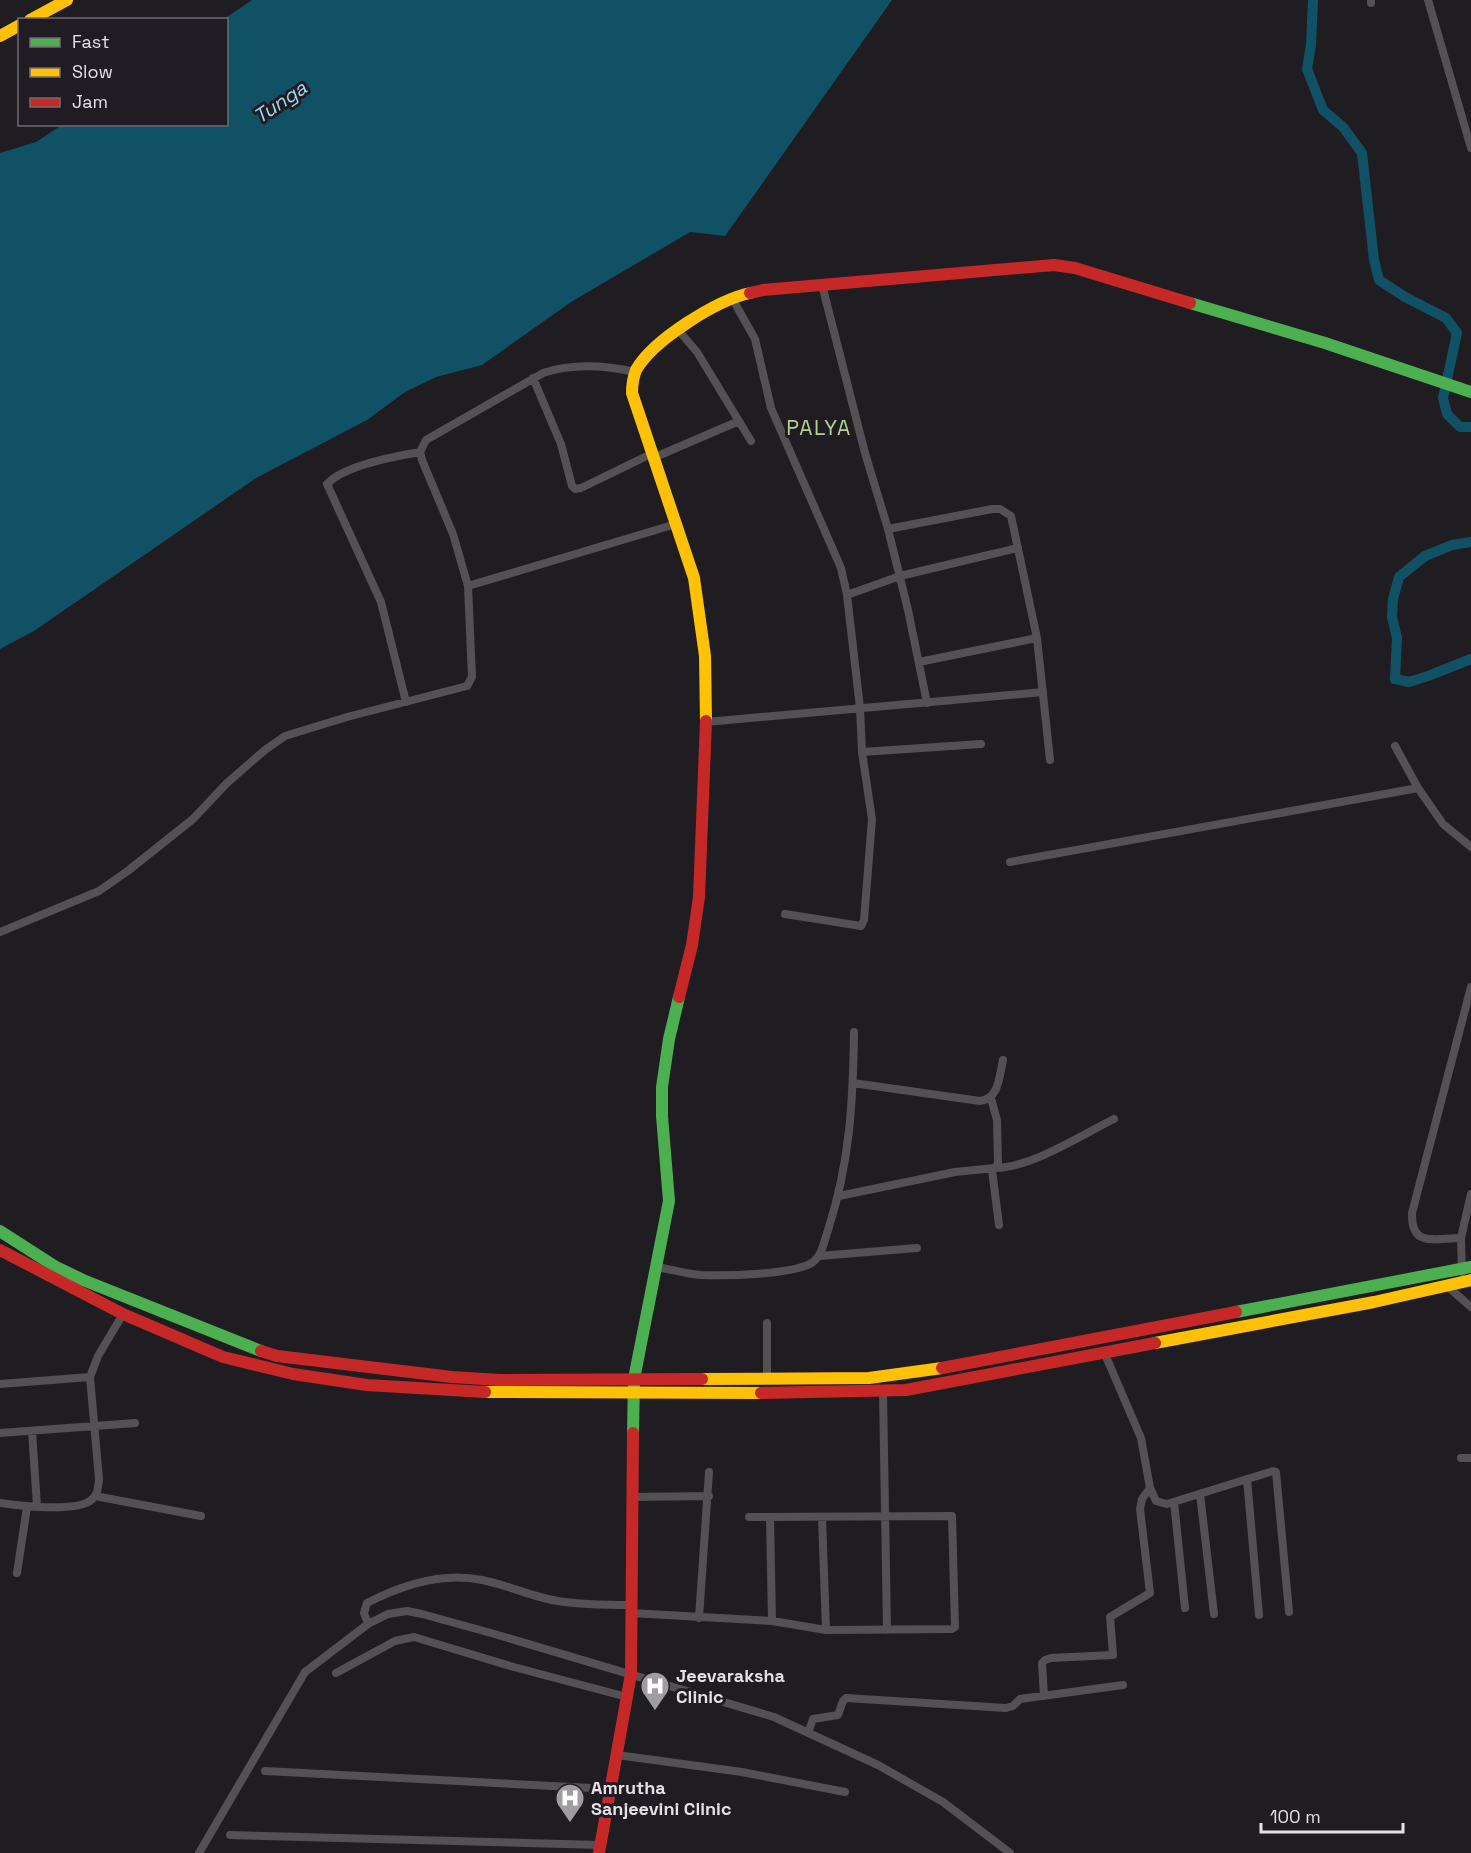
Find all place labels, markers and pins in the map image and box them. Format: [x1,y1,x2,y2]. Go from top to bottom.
place label: Jeevaraksha Clinic [676,1664,786,1708]
hospital icon: Jeevaraksha Clinic [639,1670,671,1712]
place label: Amrutha Sanjeevini Clinic [591,1776,731,1820]
hospital icon: Amrutha Sanjeevini Clinic [554,1782,586,1824]

